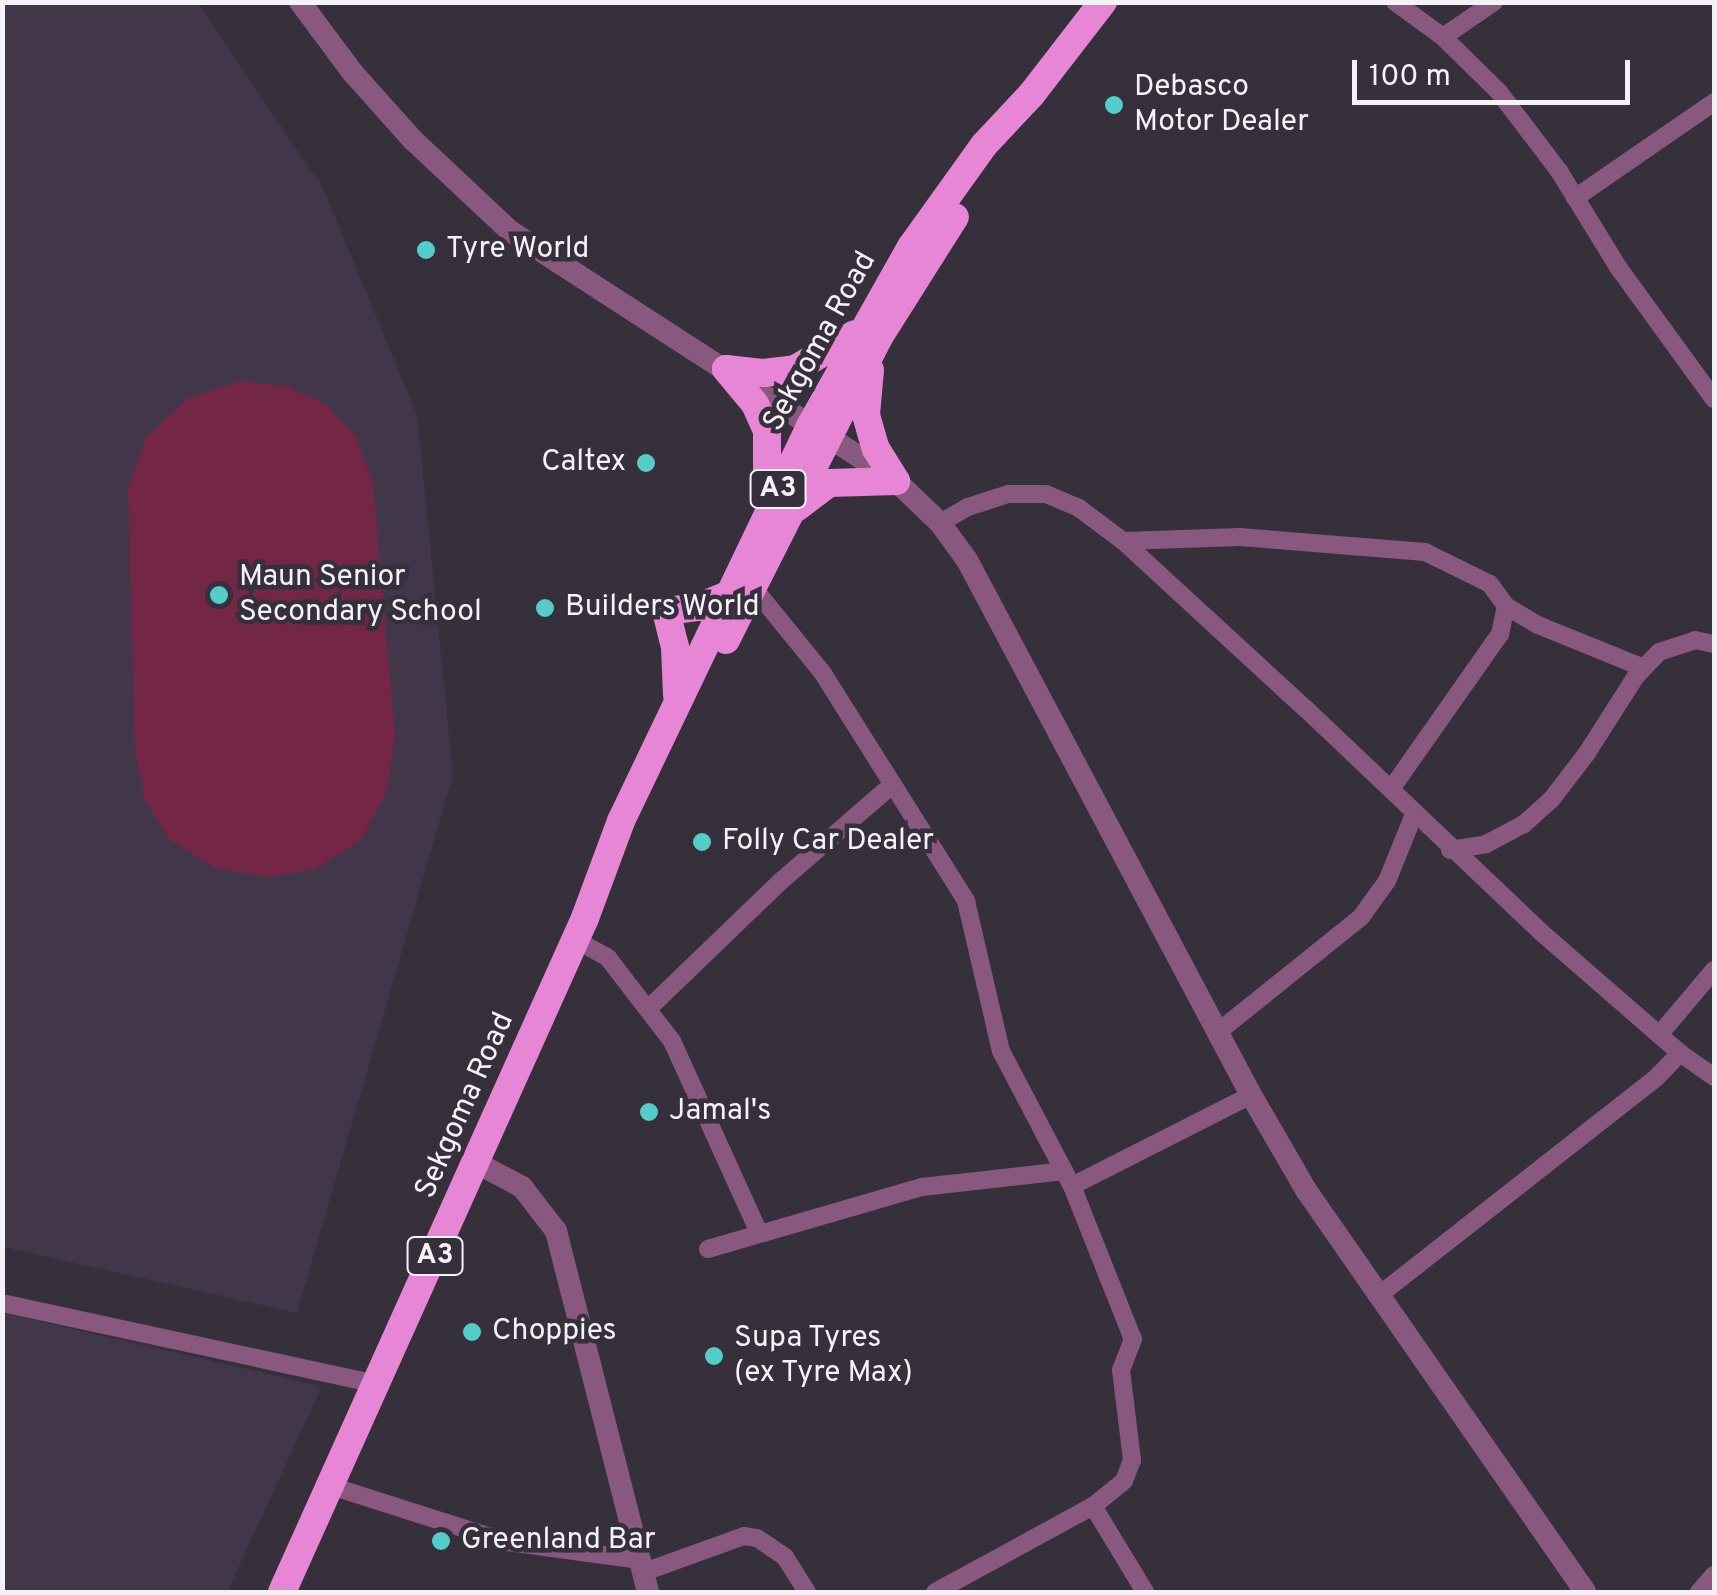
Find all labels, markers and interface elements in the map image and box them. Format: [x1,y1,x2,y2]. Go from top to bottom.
scale bar [1357,40,1634,102]
text: 100 m [1369,59,1451,96]
place label: Debasco Motor Dealer [1134,70,1309,140]
marker: Debasco Motor Dealer [1103,94,1125,116]
place label: Tyre World [446,232,590,268]
marker: Tyre World [415,239,437,261]
street label: Sekgoma Road [757,246,885,438]
place label: Caltex [541,445,626,481]
marker: Caltex [635,452,657,474]
road number: A3 [748,466,808,512]
place label: Maun Senior Secondary School [239,560,482,630]
marker: Maun Senior Secondary School [208,584,230,606]
place label: Builders World [565,590,760,626]
marker: Builders World [534,597,556,619]
place label: Folly Car Dealer [722,824,934,860]
marker: Folly Car Dealer [691,831,713,853]
street label: Sekgoma Road [409,1007,523,1205]
place label: Jamal's [669,1094,771,1130]
marker: Jamal's [638,1101,660,1123]
road number: A3 [405,1233,465,1279]
place label: Choppies [492,1314,617,1350]
marker: Choppies [461,1321,483,1343]
place label: Supa Tyres (ex Tyre Max) [734,1321,914,1392]
marker: Supa Tyres (ex Tyre Max) [703,1345,725,1367]
place label: Greenland Bar [461,1523,656,1559]
marker: Greenland Bar [430,1530,452,1552]

